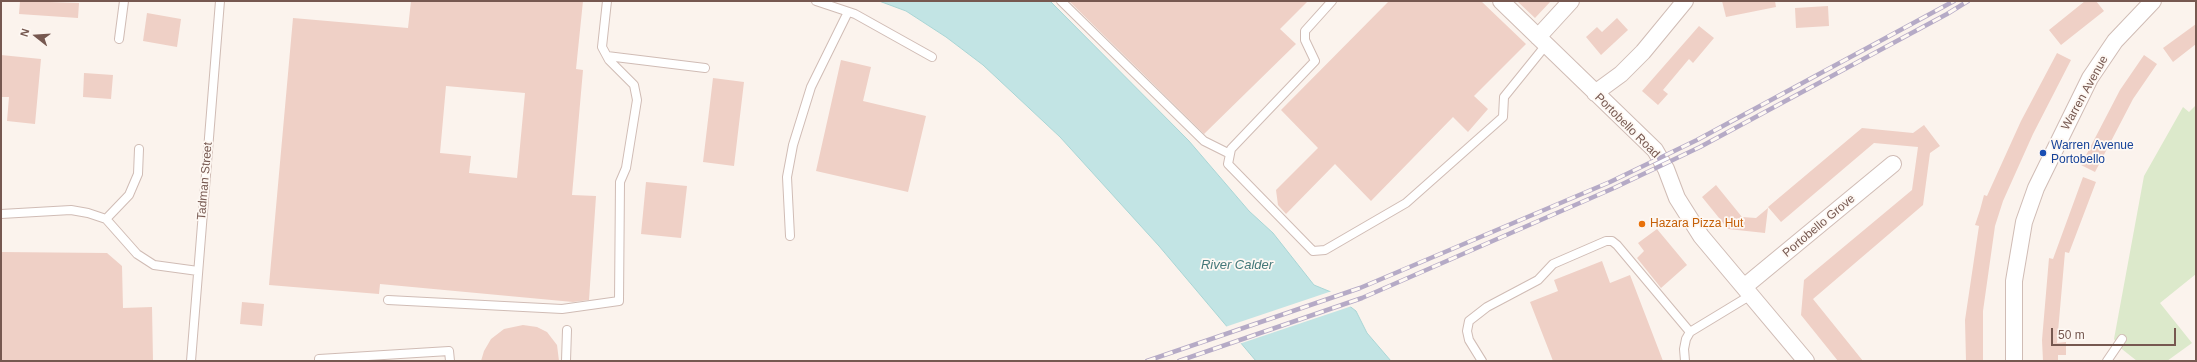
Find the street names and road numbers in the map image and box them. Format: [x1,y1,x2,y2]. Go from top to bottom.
street label: Warren Avenue [2059,53,2111,133]
street label: Portobello Road [1591,90,1663,162]
street label: Tadman Street [194,142,216,220]
street label: Portobello Grove [1780,192,1858,260]

